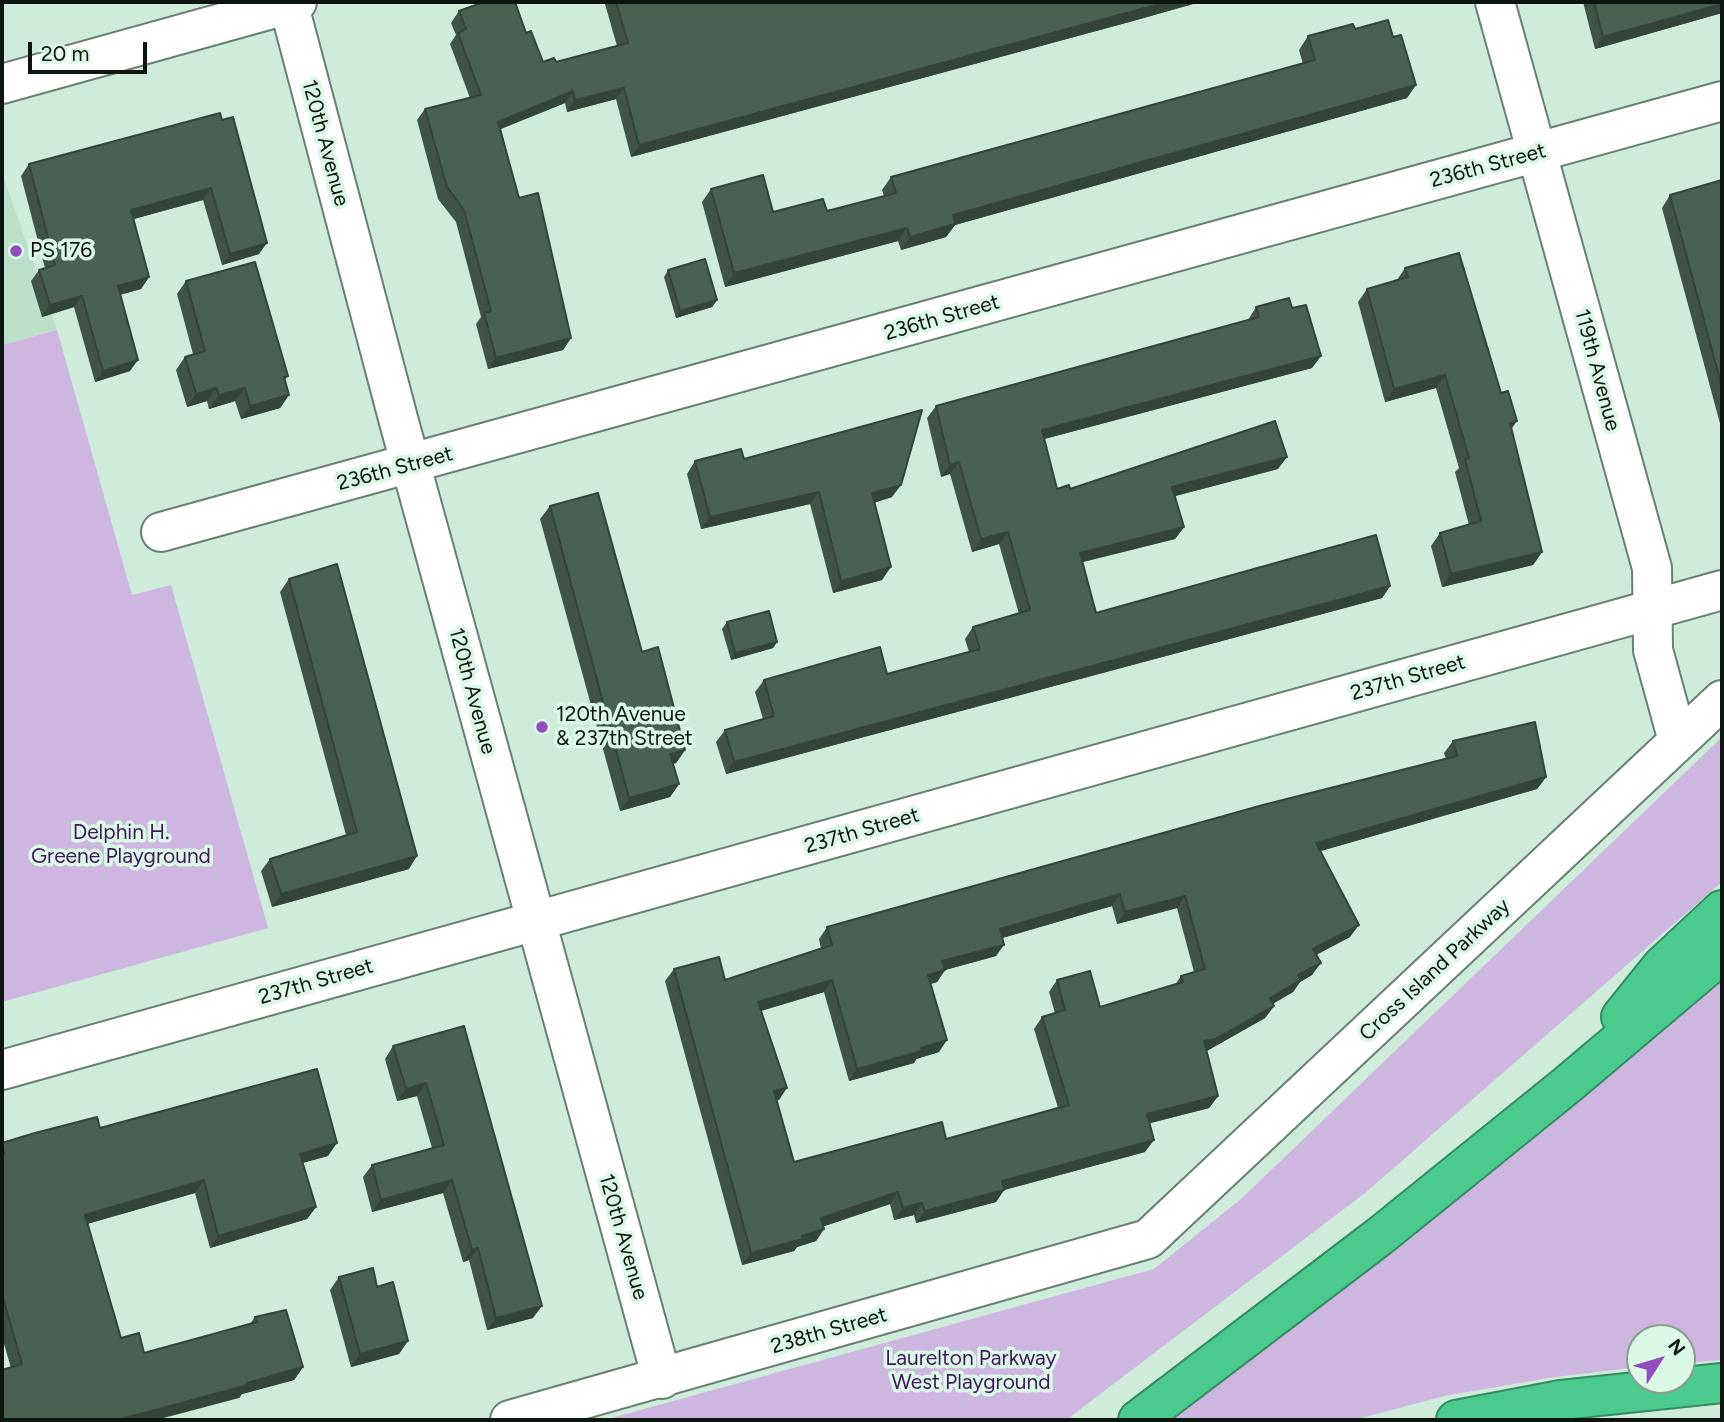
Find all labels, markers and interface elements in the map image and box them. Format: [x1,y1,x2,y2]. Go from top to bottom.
scale bar [32,28,150,72]
text: 20 m [41,41,89,66]
street label: 120th Avenue [296,77,354,209]
street label: 236th Street [1427,138,1549,194]
place label: PS 176 [30,238,92,264]
marker: PS 176 [8,243,24,259]
street label: 236th Street [881,290,1003,346]
street label: 119th Avenue [1569,306,1625,434]
street label: 236th Street [334,441,456,497]
street label: 120th Avenue [443,625,501,757]
street label: 237th Street [1348,650,1468,706]
place label: 120th Avenue & 237th Street [556,702,693,752]
marker: 120th Avenue & 237th Street [534,719,550,735]
street label: 237th Street [802,803,922,859]
park label: Delphin H. Greene Playground [31,820,211,870]
street label: Cross Island Parkway [1354,894,1516,1046]
street label: 237th Street [256,954,376,1010]
street label: 120th Avenue [593,1171,653,1303]
street label: 238th Street [768,1302,890,1360]
north arrow [1626,1324,1696,1394]
text: N [1663,1334,1690,1360]
park label: Laurelton Parkway West Playground [885,1346,1057,1396]

